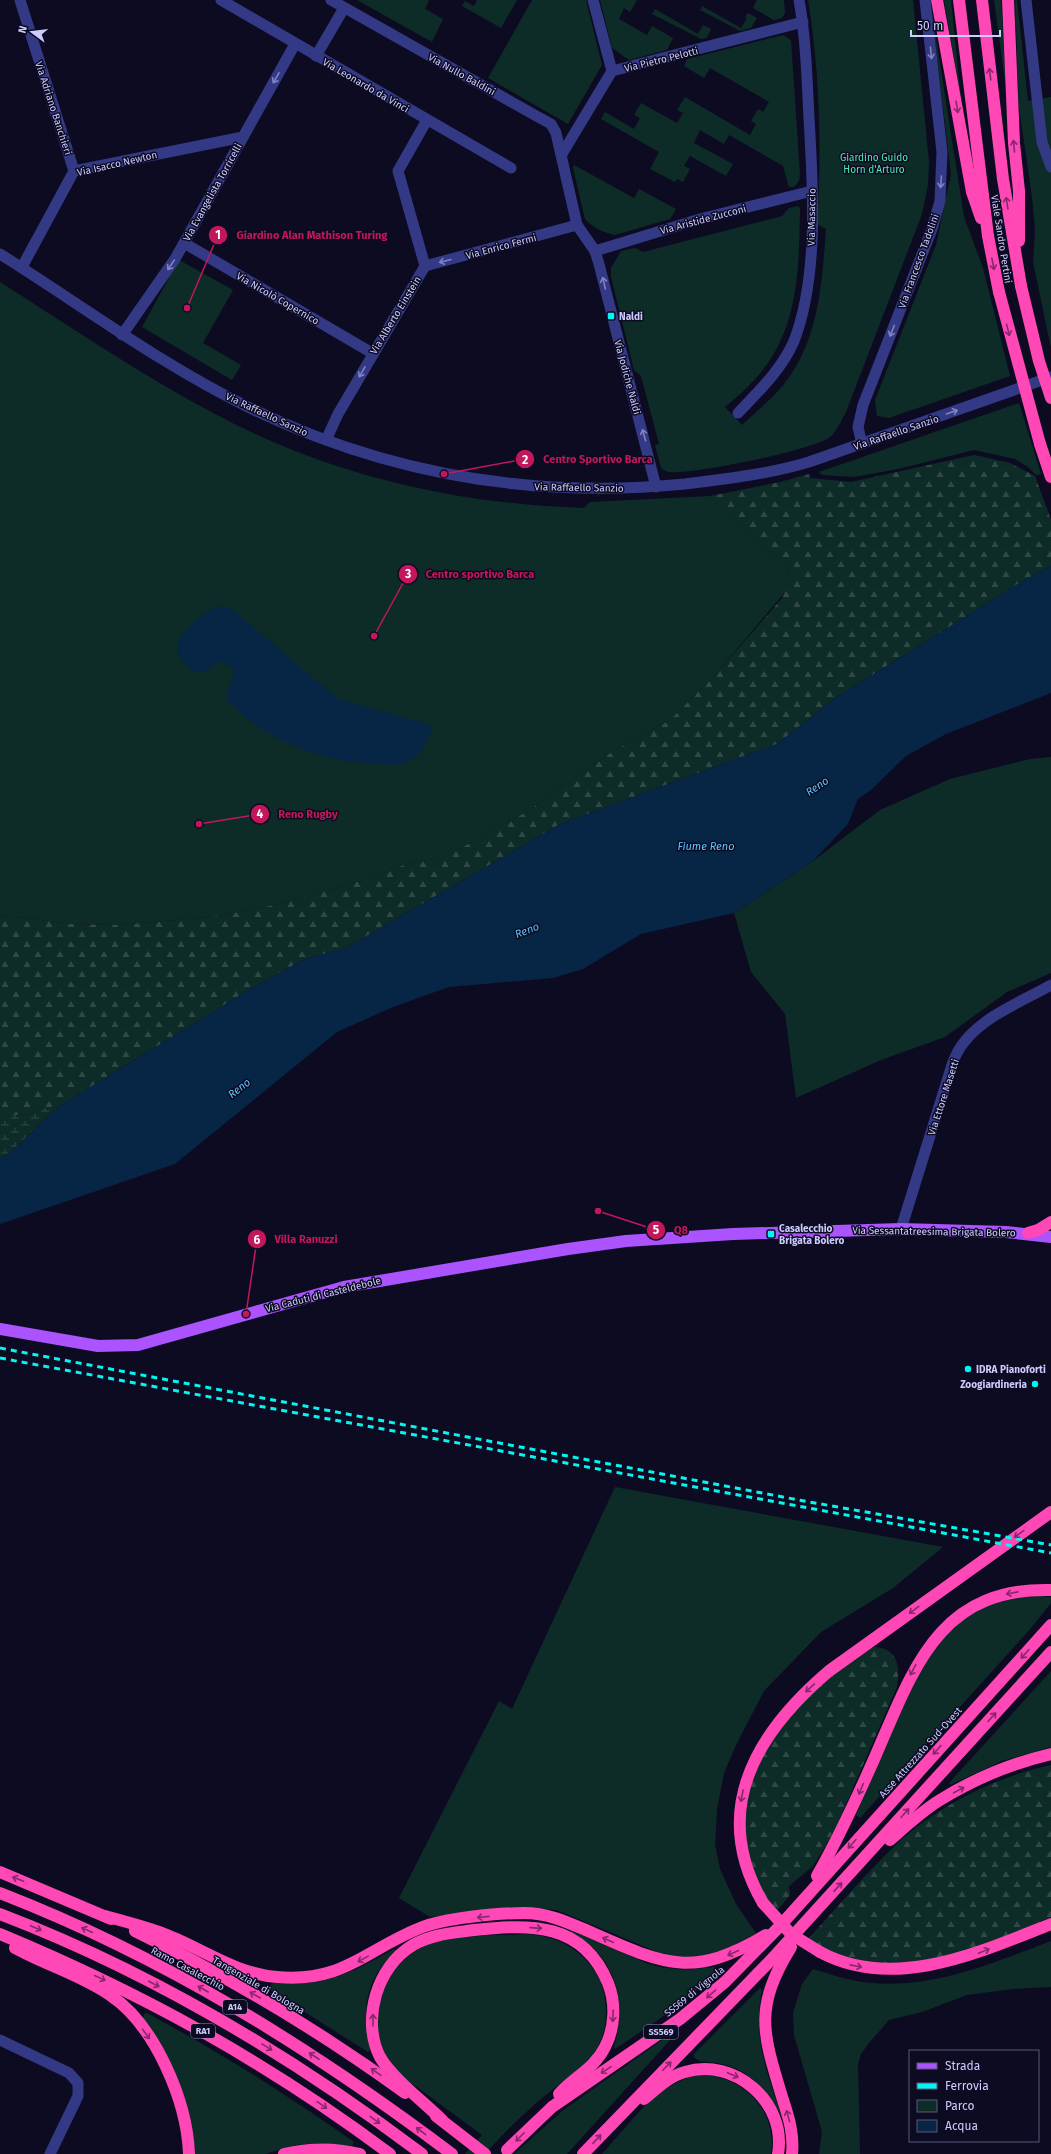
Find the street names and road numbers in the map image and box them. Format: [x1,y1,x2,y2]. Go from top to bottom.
street label: Via Pietro Pelotti [623,45,700,75]
street label: Via Nullo Baldini [426,51,497,98]
street label: Via Leonardo da Vinci [320,56,411,116]
street label: Via Adriano Banchieri [32,60,74,157]
street label: Via Evangelista Torricelli [181,141,245,243]
street label: Via Isacco Newton [76,149,158,179]
street label: Via Masaccio [805,188,819,246]
street label: Viale Sandro Pertini [988,194,1014,284]
street label: Via Aristide Zucconi [659,203,748,237]
street label: Via Francesco Tadolini [896,212,942,310]
street label: Via Enrico Fermi [465,232,538,262]
street label: Via Nicolò Copernico [234,270,321,328]
street label: Via Alberto Einstein [368,274,424,357]
street label: Via Jodiche Naldi [611,339,643,416]
street label: Via Raffaello Sanzio [224,391,310,439]
street label: Via Raffaello Sanzio [852,413,941,453]
street label: Via Raffaello Sanzio [534,481,624,495]
street label: Via Ettore Masetti [926,1057,962,1137]
street label: Via Sessantatreesima Brigata Bolero [852,1225,1016,1239]
street label: Via Caduti di Casteldebole [264,1275,382,1315]
street label: Asse Attrezzato Sud-Ovest [877,1705,965,1800]
street label: Ramo Casalecchio [149,1944,226,1993]
street label: Tangenziale di Bologna [210,1955,307,2017]
street label: SS569 di Vignola [662,1964,727,2020]
road number: A14 [223,2000,247,2014]
road number: RA1 [191,2024,215,2038]
road number: SS569 [644,2025,678,2039]

